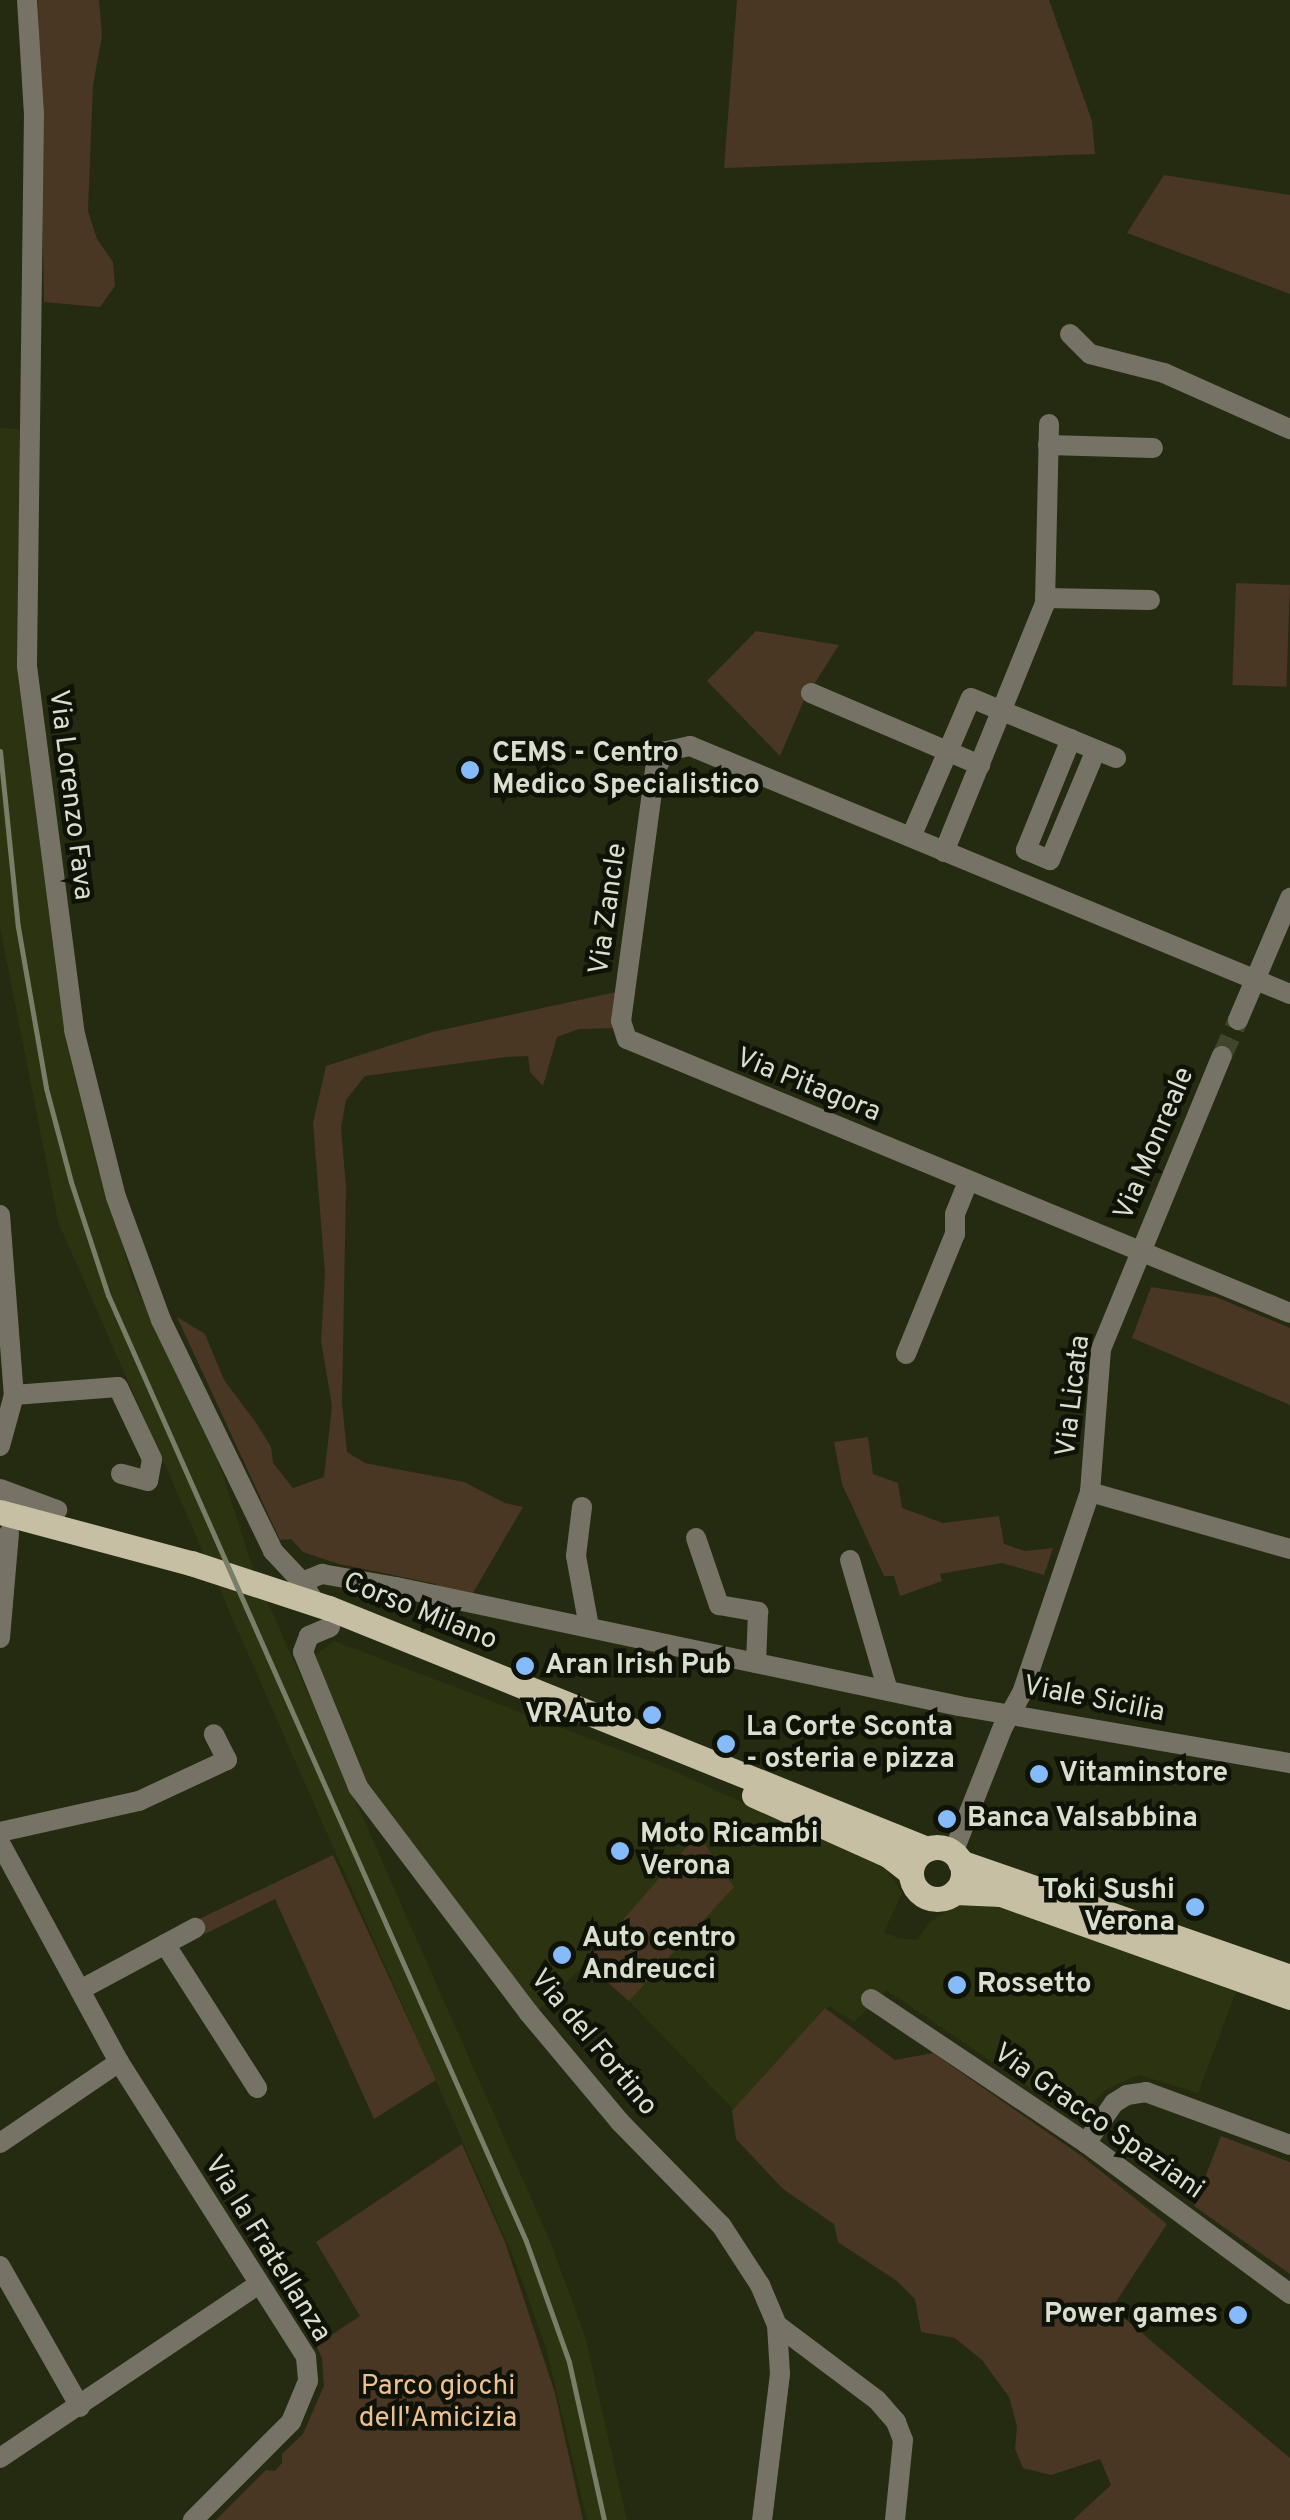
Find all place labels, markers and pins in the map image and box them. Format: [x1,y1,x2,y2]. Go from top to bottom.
place label: CEMS - Centro Medico Specialistico [492,737,760,803]
marker: CEMS - Centro Medico Specialistico [457,757,483,783]
place label: Aran Irish Pub [545,1649,731,1683]
marker: Aran Irish Pub [514,1655,536,1677]
place label: VR Auto [524,1698,632,1732]
marker: VR Auto [641,1704,663,1726]
place label: La Corte Sconta - osteria e pizza [746,1711,955,1777]
marker: La Corte Sconta - osteria e pizza [715,1733,737,1755]
place label: Vitaminstore [1059,1757,1228,1791]
marker: Vitaminstore [1028,1763,1050,1785]
place label: Banca Valsabbina [967,1802,1199,1836]
marker: Banca Valsabbina [936,1808,958,1830]
place label: Moto Ricambi Verona [640,1818,819,1884]
marker: Moto Ricambi Verona [609,1840,631,1862]
place label: Toki Sushi Verona [1042,1874,1175,1940]
marker: Toki Sushi Verona [1184,1896,1206,1918]
place label: Auto centro Andreucci [582,1922,736,1988]
marker: Auto centro Andreucci [551,1944,573,1966]
place label: Rossetto [977,1968,1092,2002]
marker: Rossetto [946,1974,968,1996]
place label: Power games [1044,2298,1218,2332]
marker: Power games [1227,2304,1249,2326]

